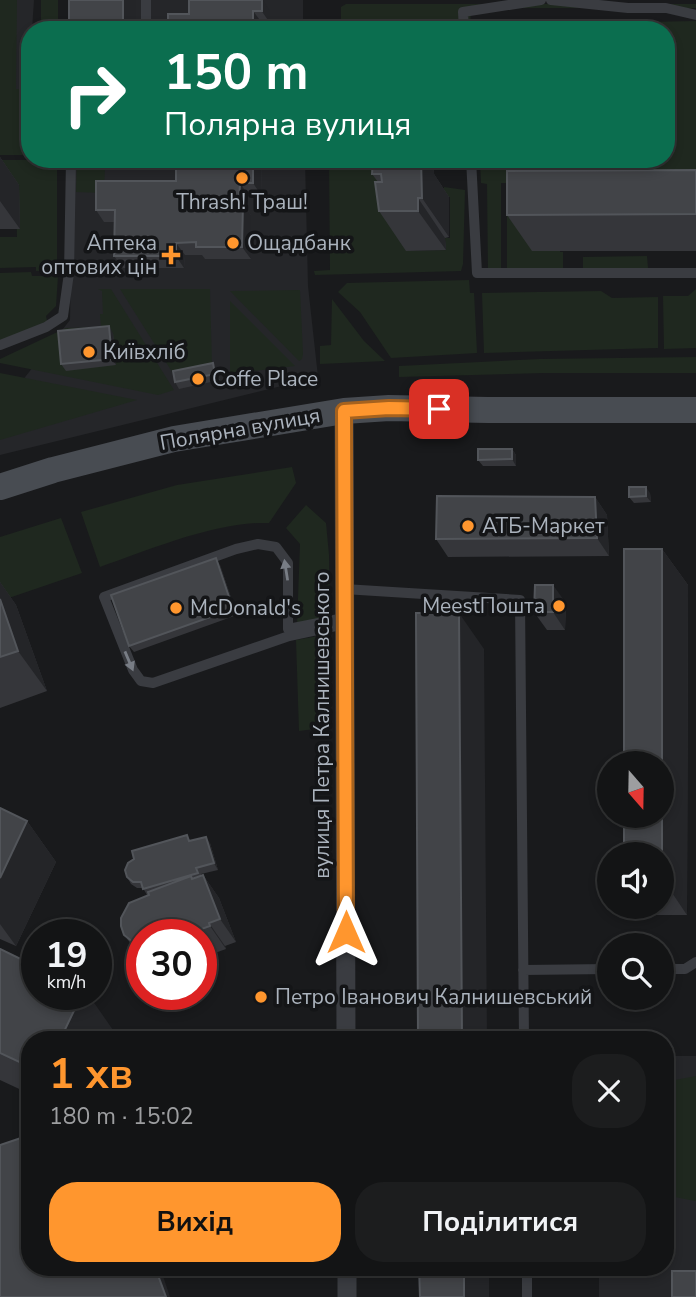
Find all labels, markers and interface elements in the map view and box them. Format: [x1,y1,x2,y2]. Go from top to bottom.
text: 150 m [164,39,308,106]
icon: right [49,49,140,140]
text: Полярна вулиця [164,103,412,146]
marker: Thrash! Траш! [234,170,250,186]
place label: Thrash! Траш! [176,188,308,216]
place label: Аптека оптових цін [41,229,157,281]
place label: Ощадбанк [247,229,352,257]
marker: Ощадбанк [225,235,241,251]
marker: Аптека оптових цін [163,247,179,263]
place label: Київхліб [103,338,186,366]
marker: Київхліб [81,344,97,360]
place label: Coffe Place [212,365,318,393]
marker: Coffe Place [190,371,206,387]
pin [409,379,469,439]
icon: arrive [420,390,458,428]
street label: Полярна вулиця [158,401,322,457]
place label: АТБ-Маркет [482,512,605,540]
marker: АТБ-Маркет [460,518,476,534]
one-way arrow [280,558,291,580]
street label: вулиця Петра Калнишевського [308,571,336,879]
place label: MeestПошта [422,592,545,620]
place label: McDonald's [190,594,301,622]
marker: MeestПошта [551,598,567,614]
marker: McDonald's [168,600,184,616]
one-way arrow [124,650,135,671]
north arrow [597,751,674,828]
map controls [597,751,674,1010]
button: sound [597,842,674,919]
position arrow [309,895,383,969]
speed limit sign: 30 [126,919,217,1010]
text: 19 [45,932,88,979]
button: search [597,933,674,1010]
text: km/h [47,970,86,994]
place label: Петро Іванович Калнишевський [275,983,592,1011]
marker: Петро Іванович Калнишевський [253,989,269,1005]
text: 1 хв [49,1046,133,1103]
button: close [572,1054,646,1128]
text: 180 m · 15:02 [49,1101,194,1132]
button: Вихід [49,1182,341,1262]
button: Поділитися [355,1182,646,1262]

